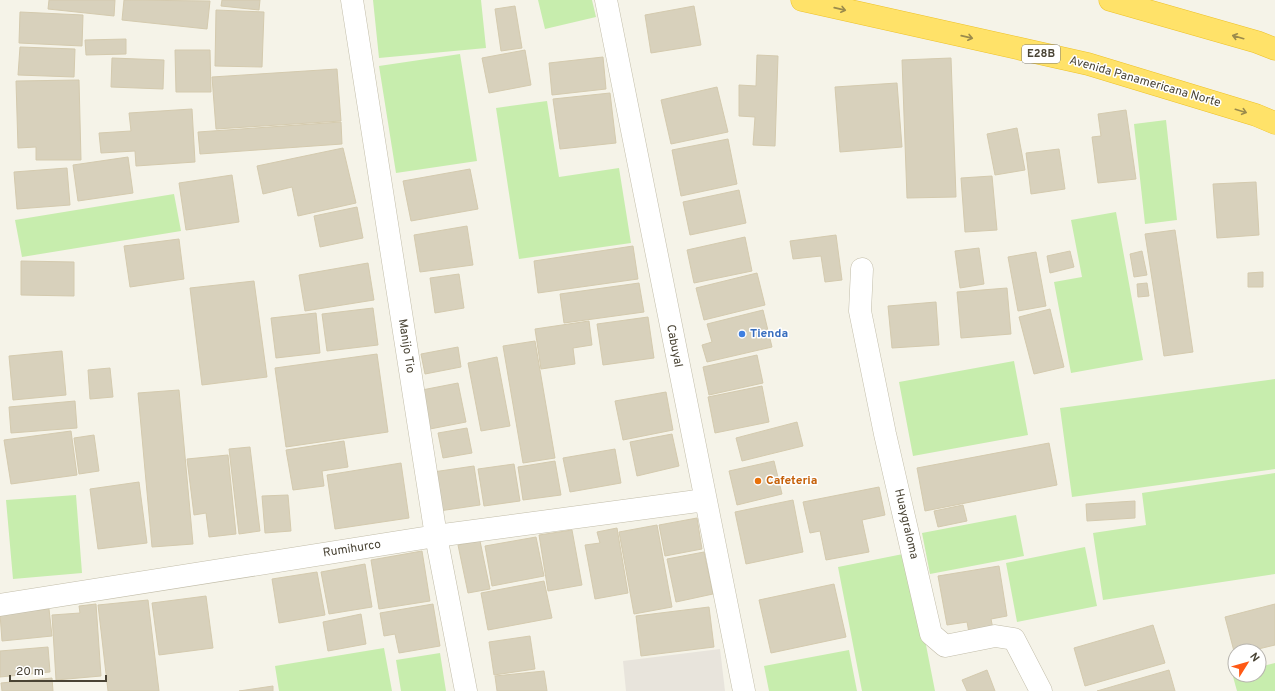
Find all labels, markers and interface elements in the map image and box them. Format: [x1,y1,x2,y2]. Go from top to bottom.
one-way arrow [834,5,847,13]
one-way arrow [1232,33,1245,40]
one-way arrow [960,34,973,41]
road number: E28B [1022,45,1060,63]
street label: Avenida Panamericana Norte [1067,53,1223,111]
one-way arrow [1235,108,1248,115]
street label: Manijo Tio [394,318,418,375]
street label: Cabuyal [662,323,686,369]
place label: Tienda [750,326,788,342]
marker: Tienda [737,329,747,339]
place label: Cafeteria [766,473,817,489]
marker: Cafeteria [753,476,763,486]
street label: Huaygraloma [890,487,922,561]
street label: Rumihurco [322,536,382,561]
north arrow [1227,643,1267,683]
text: N [1246,650,1262,665]
scale bar [10,657,106,683]
text: 20 m [16,664,44,680]

